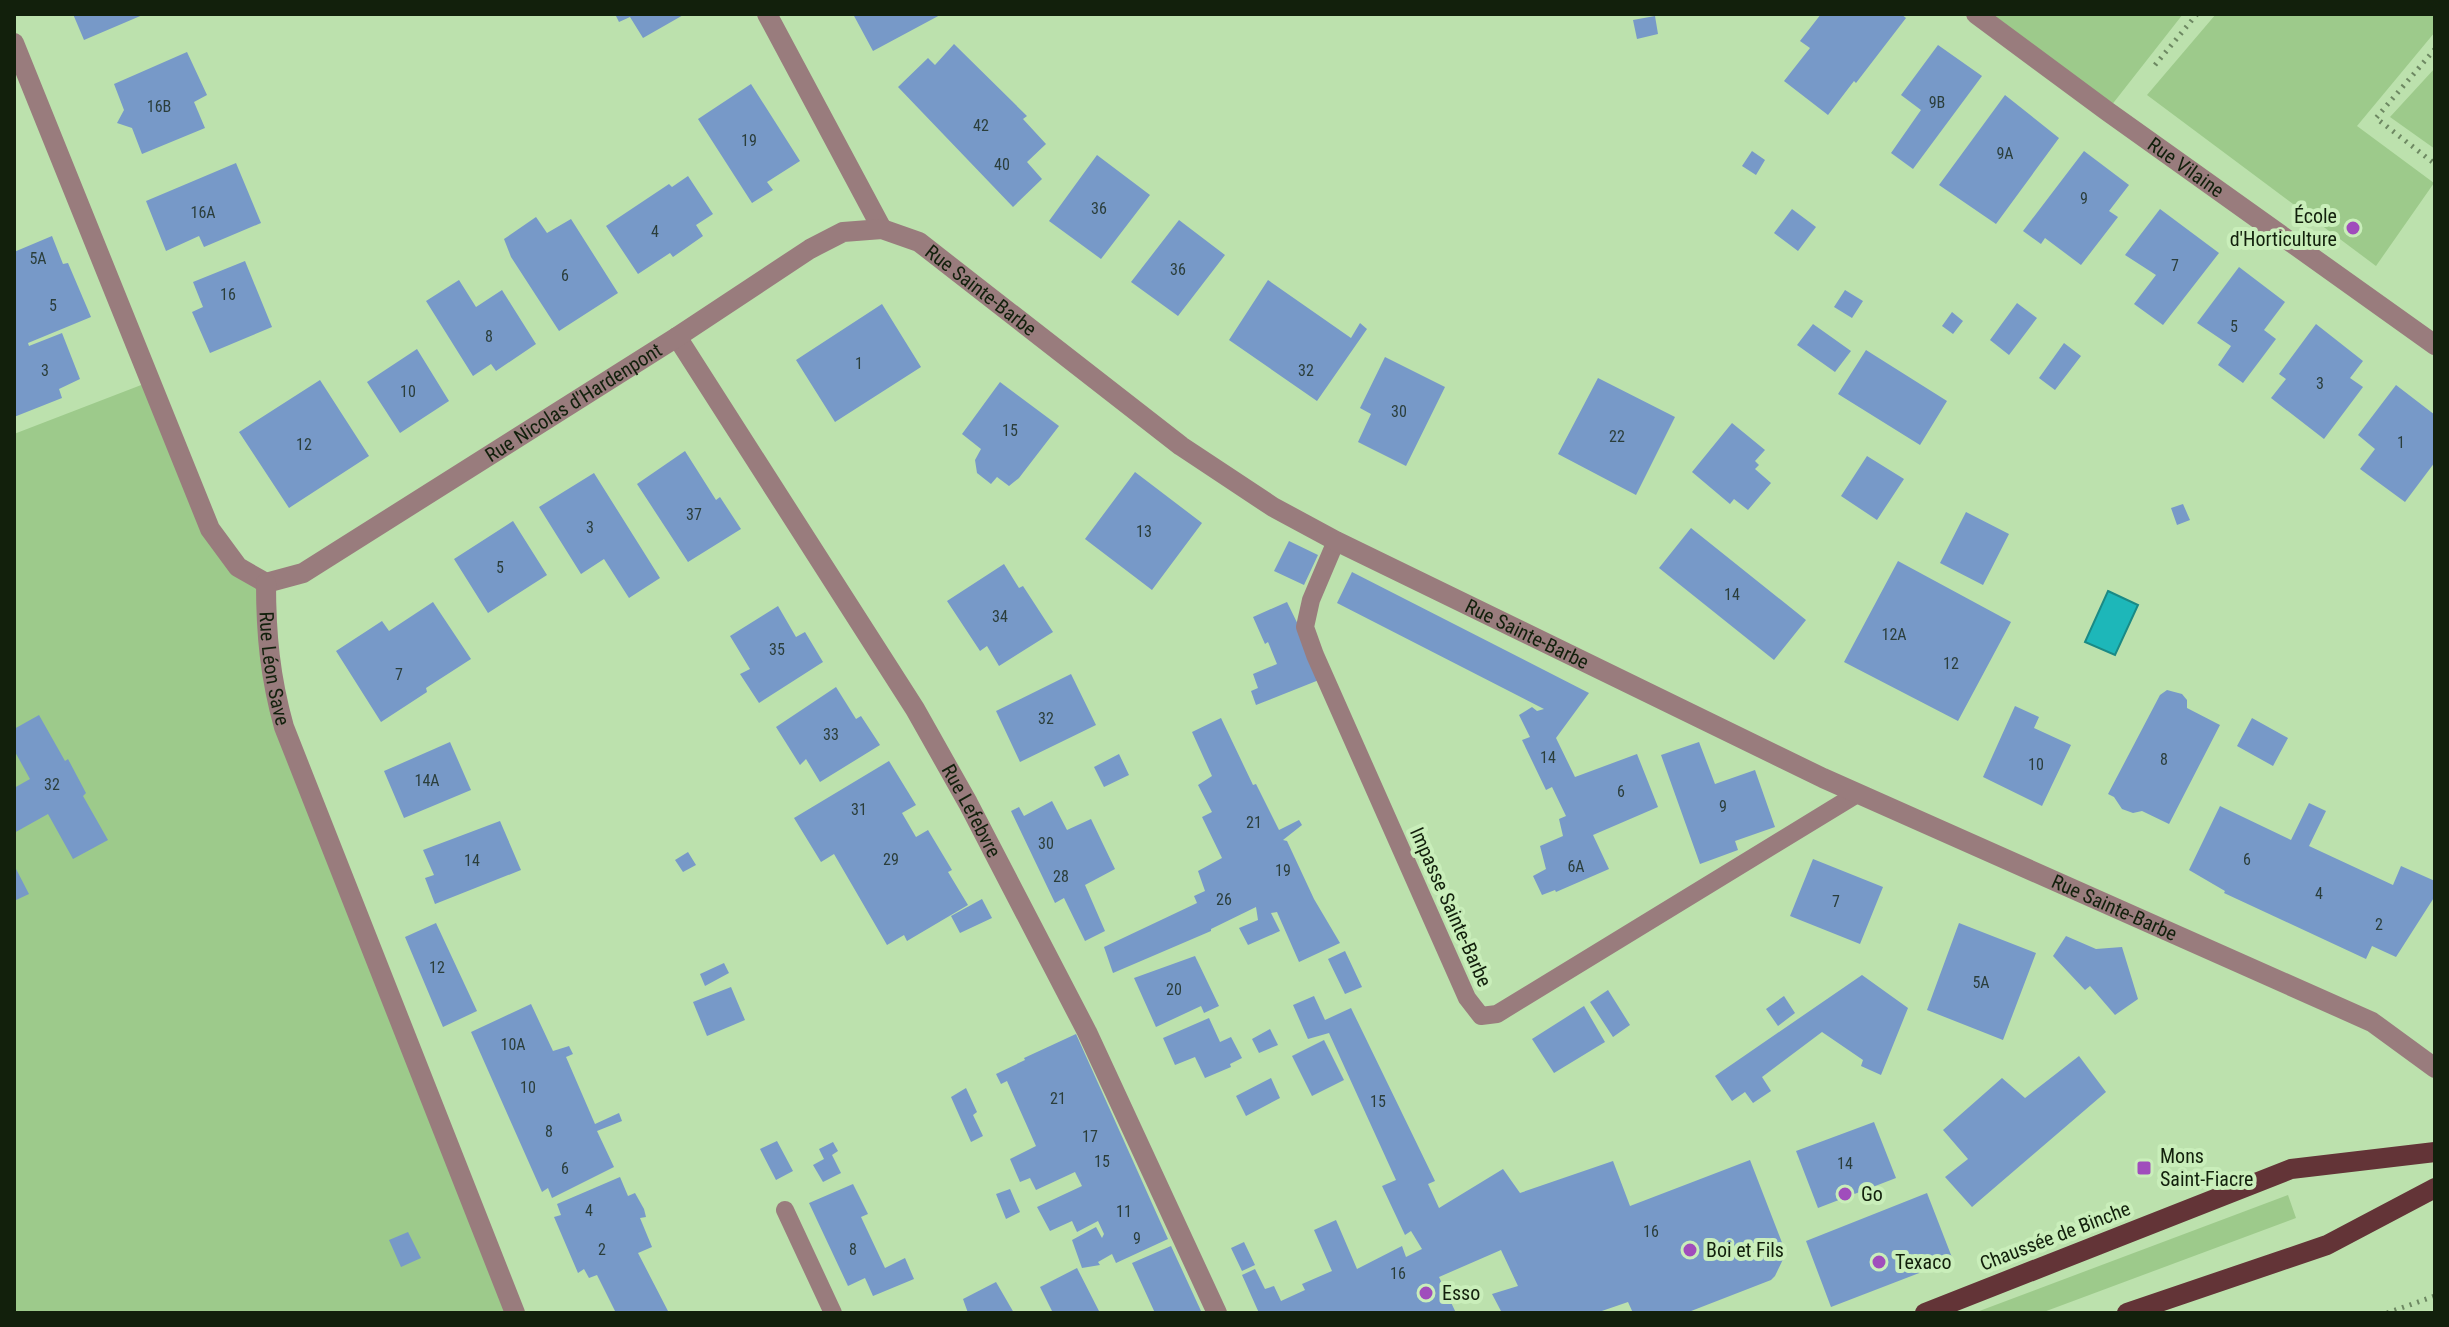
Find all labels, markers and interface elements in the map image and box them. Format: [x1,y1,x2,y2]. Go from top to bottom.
house number: 9B [1929,93,1945,112]
house number: 16B [147,97,171,116]
house number: 42 [973,116,989,135]
house number: 19 [741,131,757,150]
street label: Rue Vilaine [2143,132,2229,203]
house number: 9A [1996,144,2014,163]
house number: 40 [994,155,1010,174]
house number: 9 [2080,189,2088,208]
house number: 36 [1091,199,1107,218]
house number: 16A [190,203,216,222]
place label: École d'Horticulture [2230,204,2337,251]
marker: École d'Horticulture [2344,219,2362,237]
house number: 4 [651,222,659,241]
street label: Rue Sainte-Barbe [920,239,1041,341]
house number: 5A [29,249,47,268]
house number: 7 [2171,256,2179,275]
house number: 36 [1170,260,1186,279]
house number: 6 [561,266,569,285]
house number: 16 [220,285,236,304]
house number: 5 [49,296,57,315]
house number: 5 [2230,317,2238,336]
house number: 8 [485,327,493,346]
street label: Rue Nicolas d'Hardenpont [481,338,666,467]
house number: 1 [855,354,863,373]
house number: 3 [41,361,49,380]
house number: 32 [1298,361,1314,380]
house number: 3 [2316,374,2324,393]
house number: 10 [400,382,416,401]
house number: 30 [1391,402,1407,421]
house number: 15 [1002,421,1018,440]
house number: 22 [1609,427,1625,446]
house number: 1 [2397,433,2405,452]
house number: 12 [296,435,312,454]
house number: 37 [686,505,702,524]
house number: 3 [586,518,594,537]
house number: 13 [1136,522,1152,541]
house number: 5 [496,558,504,577]
house number: 14 [1724,585,1740,604]
street label: Rue Sainte-Barbe [1461,594,1593,674]
house number: 34 [992,607,1008,626]
street label: Rue Léon Save [254,611,295,728]
house number: 12A [1881,625,1907,644]
house number: 35 [769,640,785,659]
house number: 12 [1943,654,1959,673]
house number: 7 [395,665,403,684]
house number: 32 [1038,709,1054,728]
house number: 33 [823,725,839,744]
house number: 14 [1540,748,1556,767]
house number: 8 [2160,750,2168,769]
house number: 10 [2028,755,2044,774]
street label: Rue Lefebvre [937,760,1006,861]
house number: 14A [414,771,440,790]
house number: 32 [44,775,60,794]
house number: 6 [1617,782,1625,801]
house number: 9 [1719,797,1727,816]
house number: 31 [851,800,867,819]
house number: 21 [1246,813,1262,832]
street label: Impasse Sainte-Barbe [1405,824,1497,990]
house number: 30 [1038,834,1054,853]
house number: 29 [883,850,899,869]
house number: 6 [2243,850,2251,869]
house number: 14 [464,851,480,870]
house number: 6A [1567,857,1585,876]
house number: 19 [1275,861,1291,880]
house number: 28 [1053,867,1069,886]
street label: Rue Sainte-Barbe [2048,869,2181,946]
house number: 4 [2315,884,2323,903]
house number: 26 [1216,890,1232,909]
house number: 7 [1832,892,1840,911]
house number: 2 [2375,915,2383,934]
house number: 12 [429,958,445,977]
house number: 5A [1972,973,1990,992]
house number: 20 [1166,980,1182,999]
house number: 10A [500,1035,526,1054]
house number: 10 [520,1078,536,1097]
house number: 21 [1050,1089,1066,1108]
house number: 15 [1370,1092,1386,1111]
house number: 8 [545,1122,553,1141]
house number: 17 [1082,1127,1098,1146]
place label: Mons Saint-Fiacre [2160,1144,2253,1191]
house number: 15 [1094,1152,1110,1171]
house number: 14 [1837,1154,1853,1173]
house number: 6 [561,1159,569,1178]
marker: Mons Saint-Fiacre [2135,1159,2153,1177]
place label: Go [1861,1182,1883,1206]
marker: Go [1836,1185,1854,1203]
street label: Chaussée de Binche [1976,1196,2134,1276]
house number: 4 [585,1201,593,1220]
house number: 11 [1116,1202,1132,1221]
house number: 16 [1643,1222,1659,1241]
house number: 9 [1133,1229,1141,1248]
place label: Boi et Fils [1706,1238,1784,1262]
house number: 2 [598,1240,606,1259]
house number: 8 [849,1240,857,1259]
marker: Boi et Fils [1681,1241,1699,1259]
place label: Texaco [1895,1250,1951,1274]
marker: Texaco [1870,1253,1888,1271]
house number: 16 [1390,1264,1406,1283]
place label: Esso [1442,1281,1480,1305]
marker: Esso [1417,1284,1435,1302]

